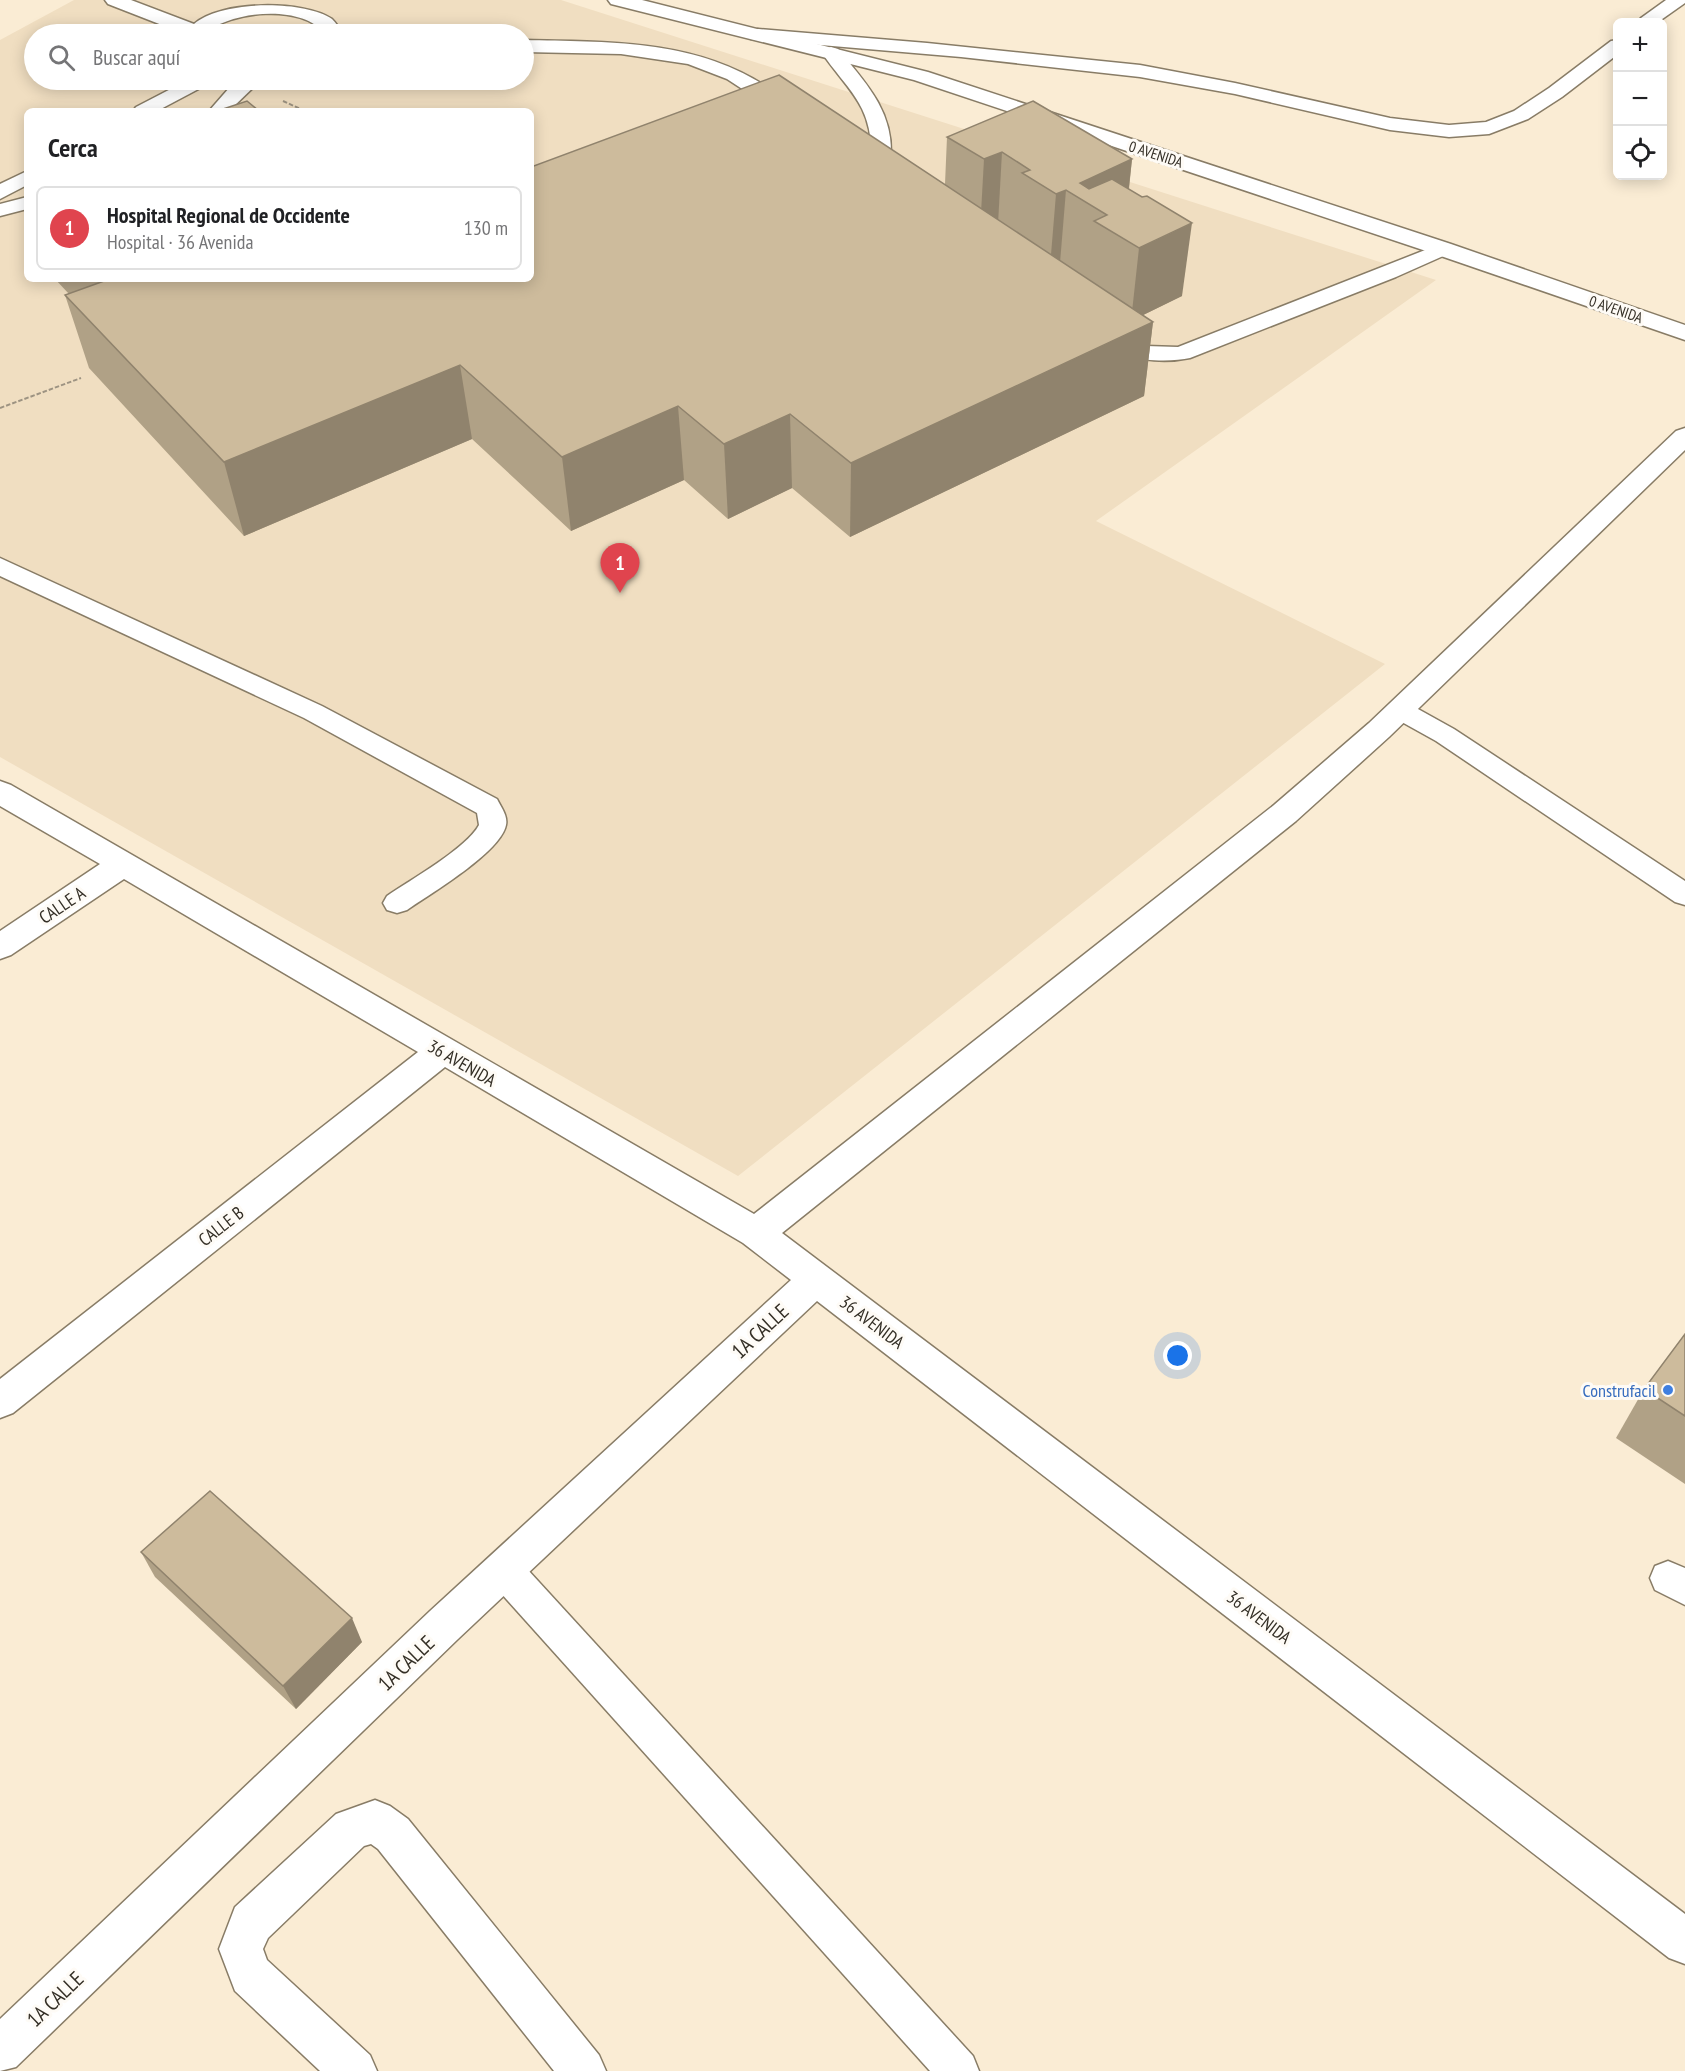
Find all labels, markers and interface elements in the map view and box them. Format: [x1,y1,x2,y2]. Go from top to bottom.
map controls [1613,18,1667,180]
button: + [1613,18,1667,72]
search box [24,24,534,90]
icon: search [45,41,78,74]
text: Buscar aquí [93,43,180,71]
button: − [1613,72,1667,126]
button: locate [1613,126,1667,180]
text: Cerca [48,131,98,164]
street label: 0 AVENIDA [1127,136,1186,172]
text: Hospital Regional de Occidente [107,201,350,229]
text: 1 [65,215,74,241]
text: 130 m [464,215,508,241]
text: Hospital · 36 Avenida [107,229,253,255]
street label: 0 AVENIDA [1587,291,1646,327]
pin: 1 [600,544,640,593]
street label: CALLE A [35,881,90,929]
street label: 36 AVENIDA [424,1034,501,1092]
street label: CALLE B [194,1201,248,1251]
street label: 36 AVENIDA [835,1290,909,1354]
street label: 1A CALLE [726,1298,794,1364]
your location [1163,1341,1192,1370]
place label: Construfacil [1582,1379,1657,1402]
marker: Construfacil [1661,1383,1675,1397]
street label: 36 AVENIDA [1222,1585,1296,1649]
street label: 1A CALLE [372,1629,440,1697]
street label: 1A CALLE [21,1965,89,2033]

